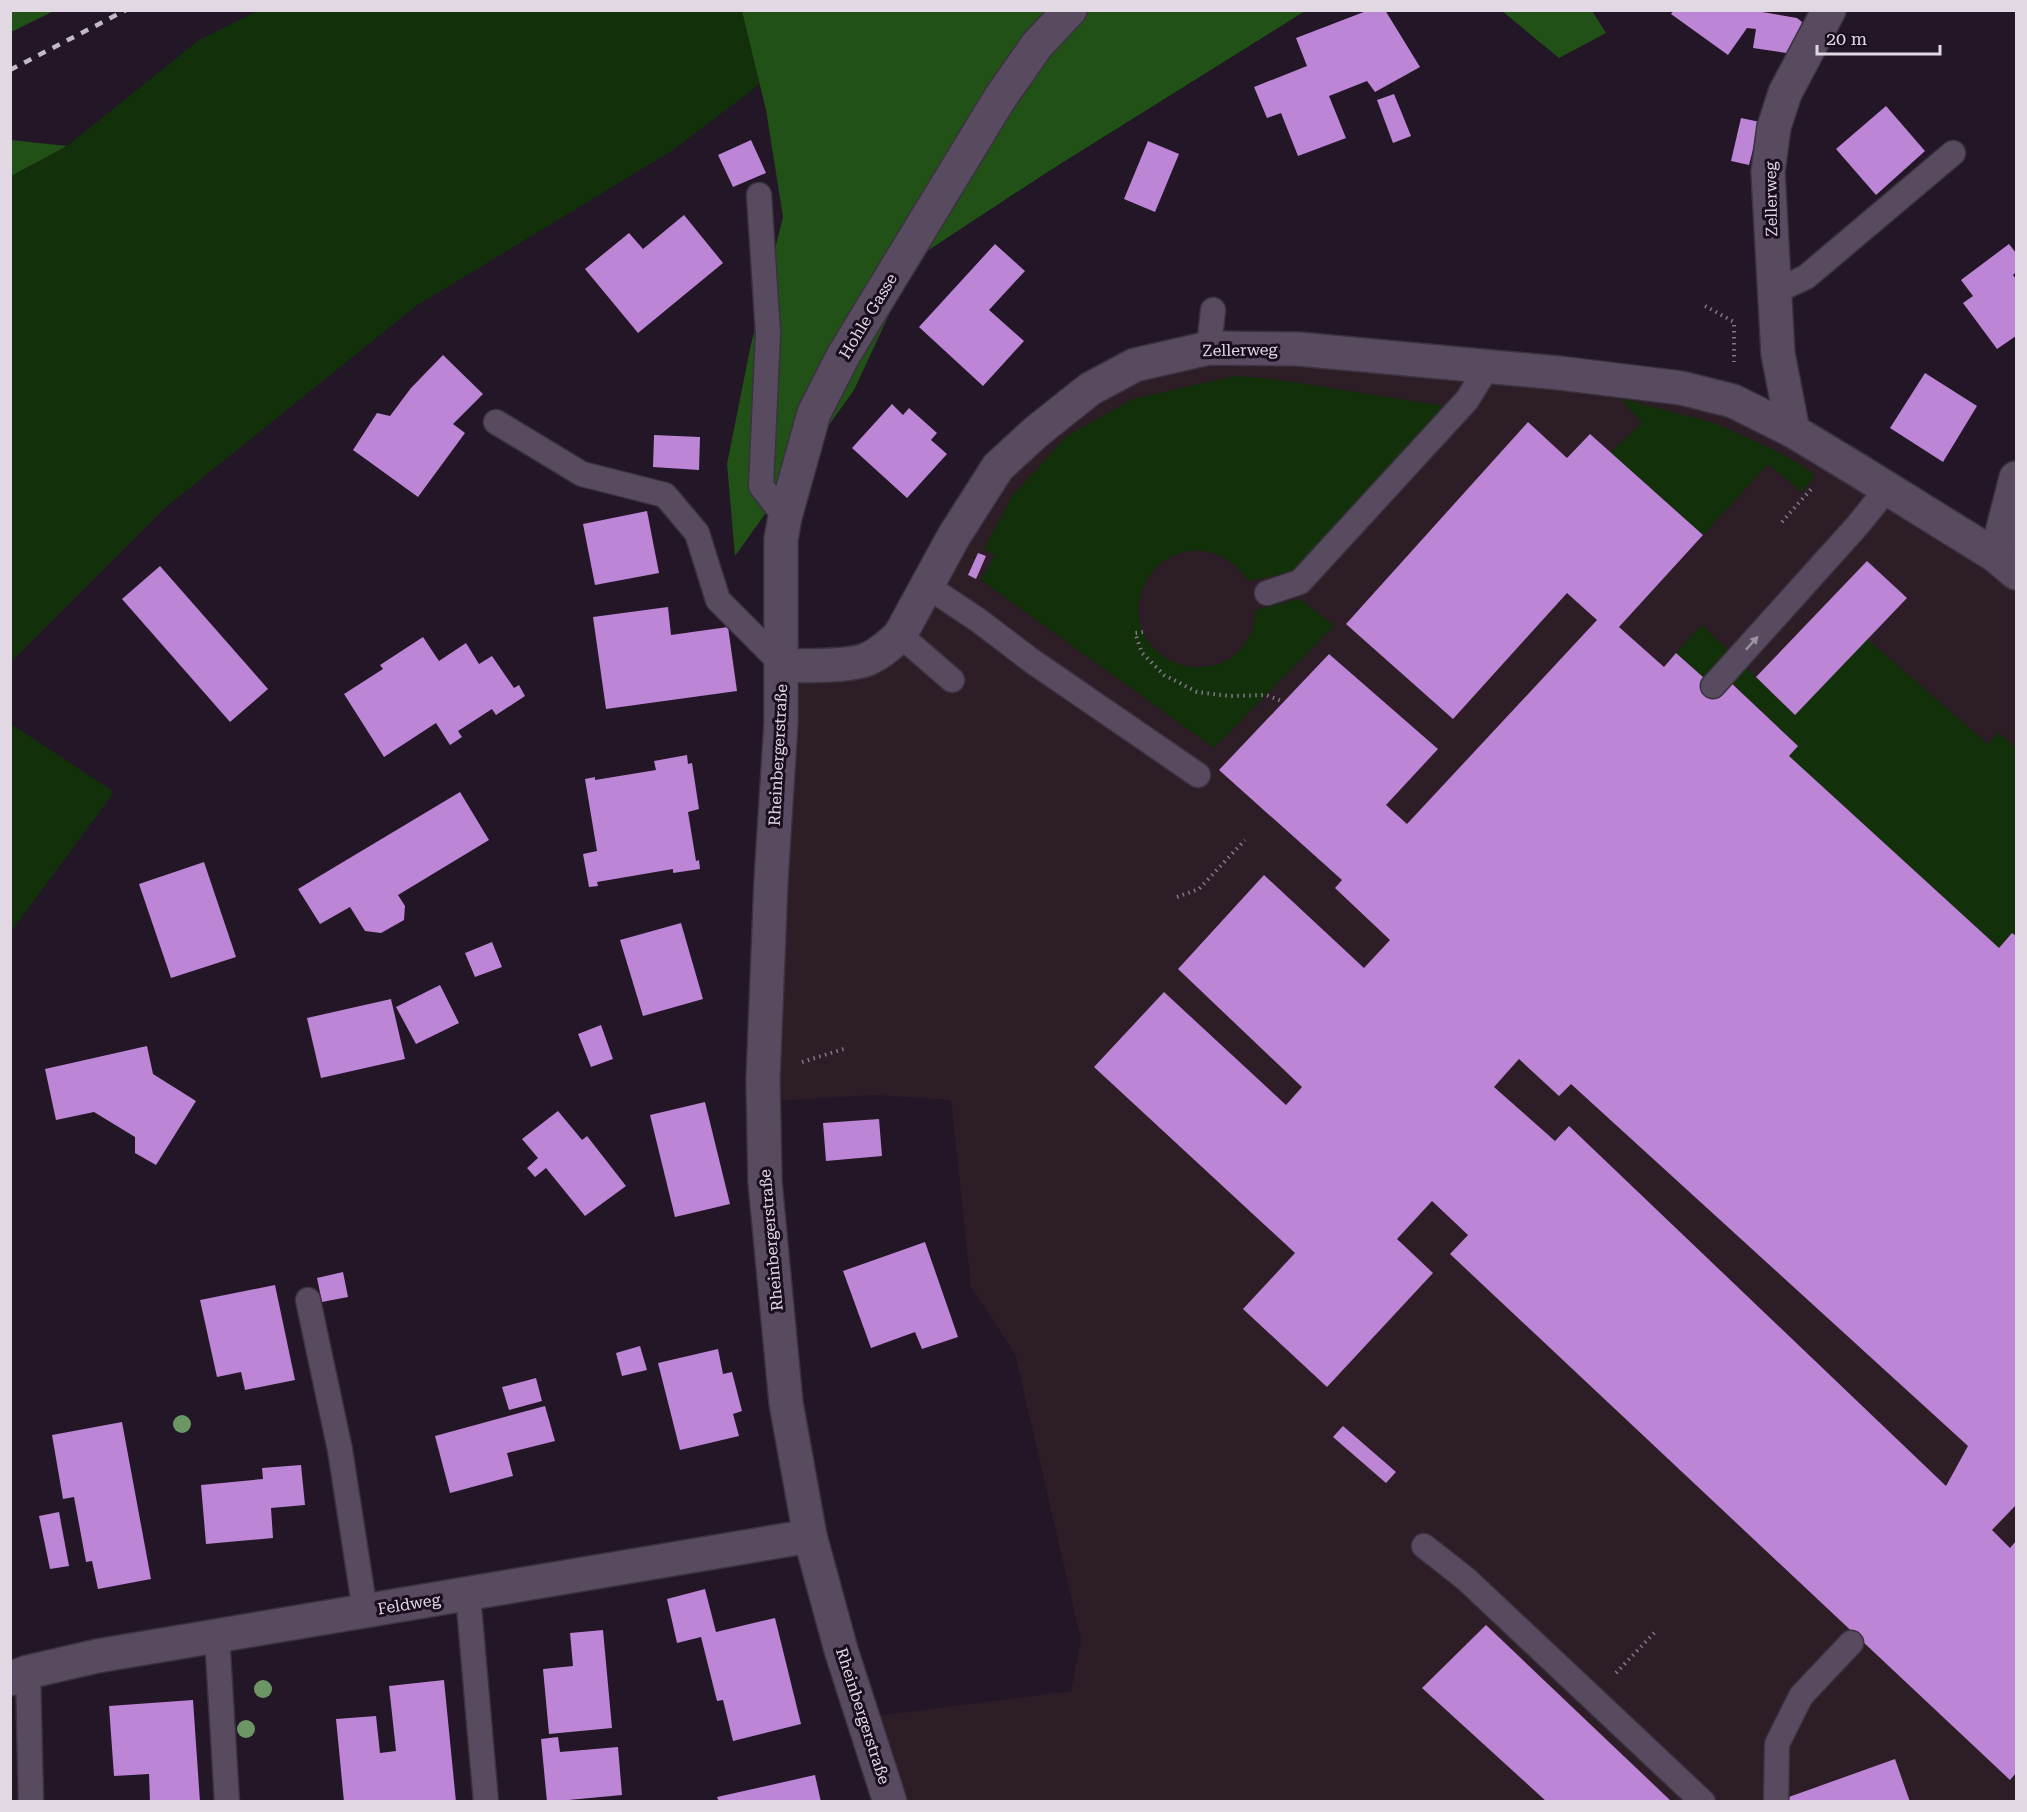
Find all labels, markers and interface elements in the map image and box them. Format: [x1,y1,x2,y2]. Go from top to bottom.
scale bar [1817,18,1940,56]
text: 20 m [1826,28,1867,49]
street label: Zellerweg [1761,160,1781,237]
street label: Hohle Gasse [835,270,901,362]
street label: Zellerweg [1202,340,1279,360]
one-way arrow [1745,636,1758,651]
street label: Rheinbergerstraße [765,683,791,827]
street label: Rheinbergerstraße [755,1168,787,1312]
street label: Feldweg [376,1590,443,1618]
street label: Rheinbergerstraße [832,1645,894,1787]

